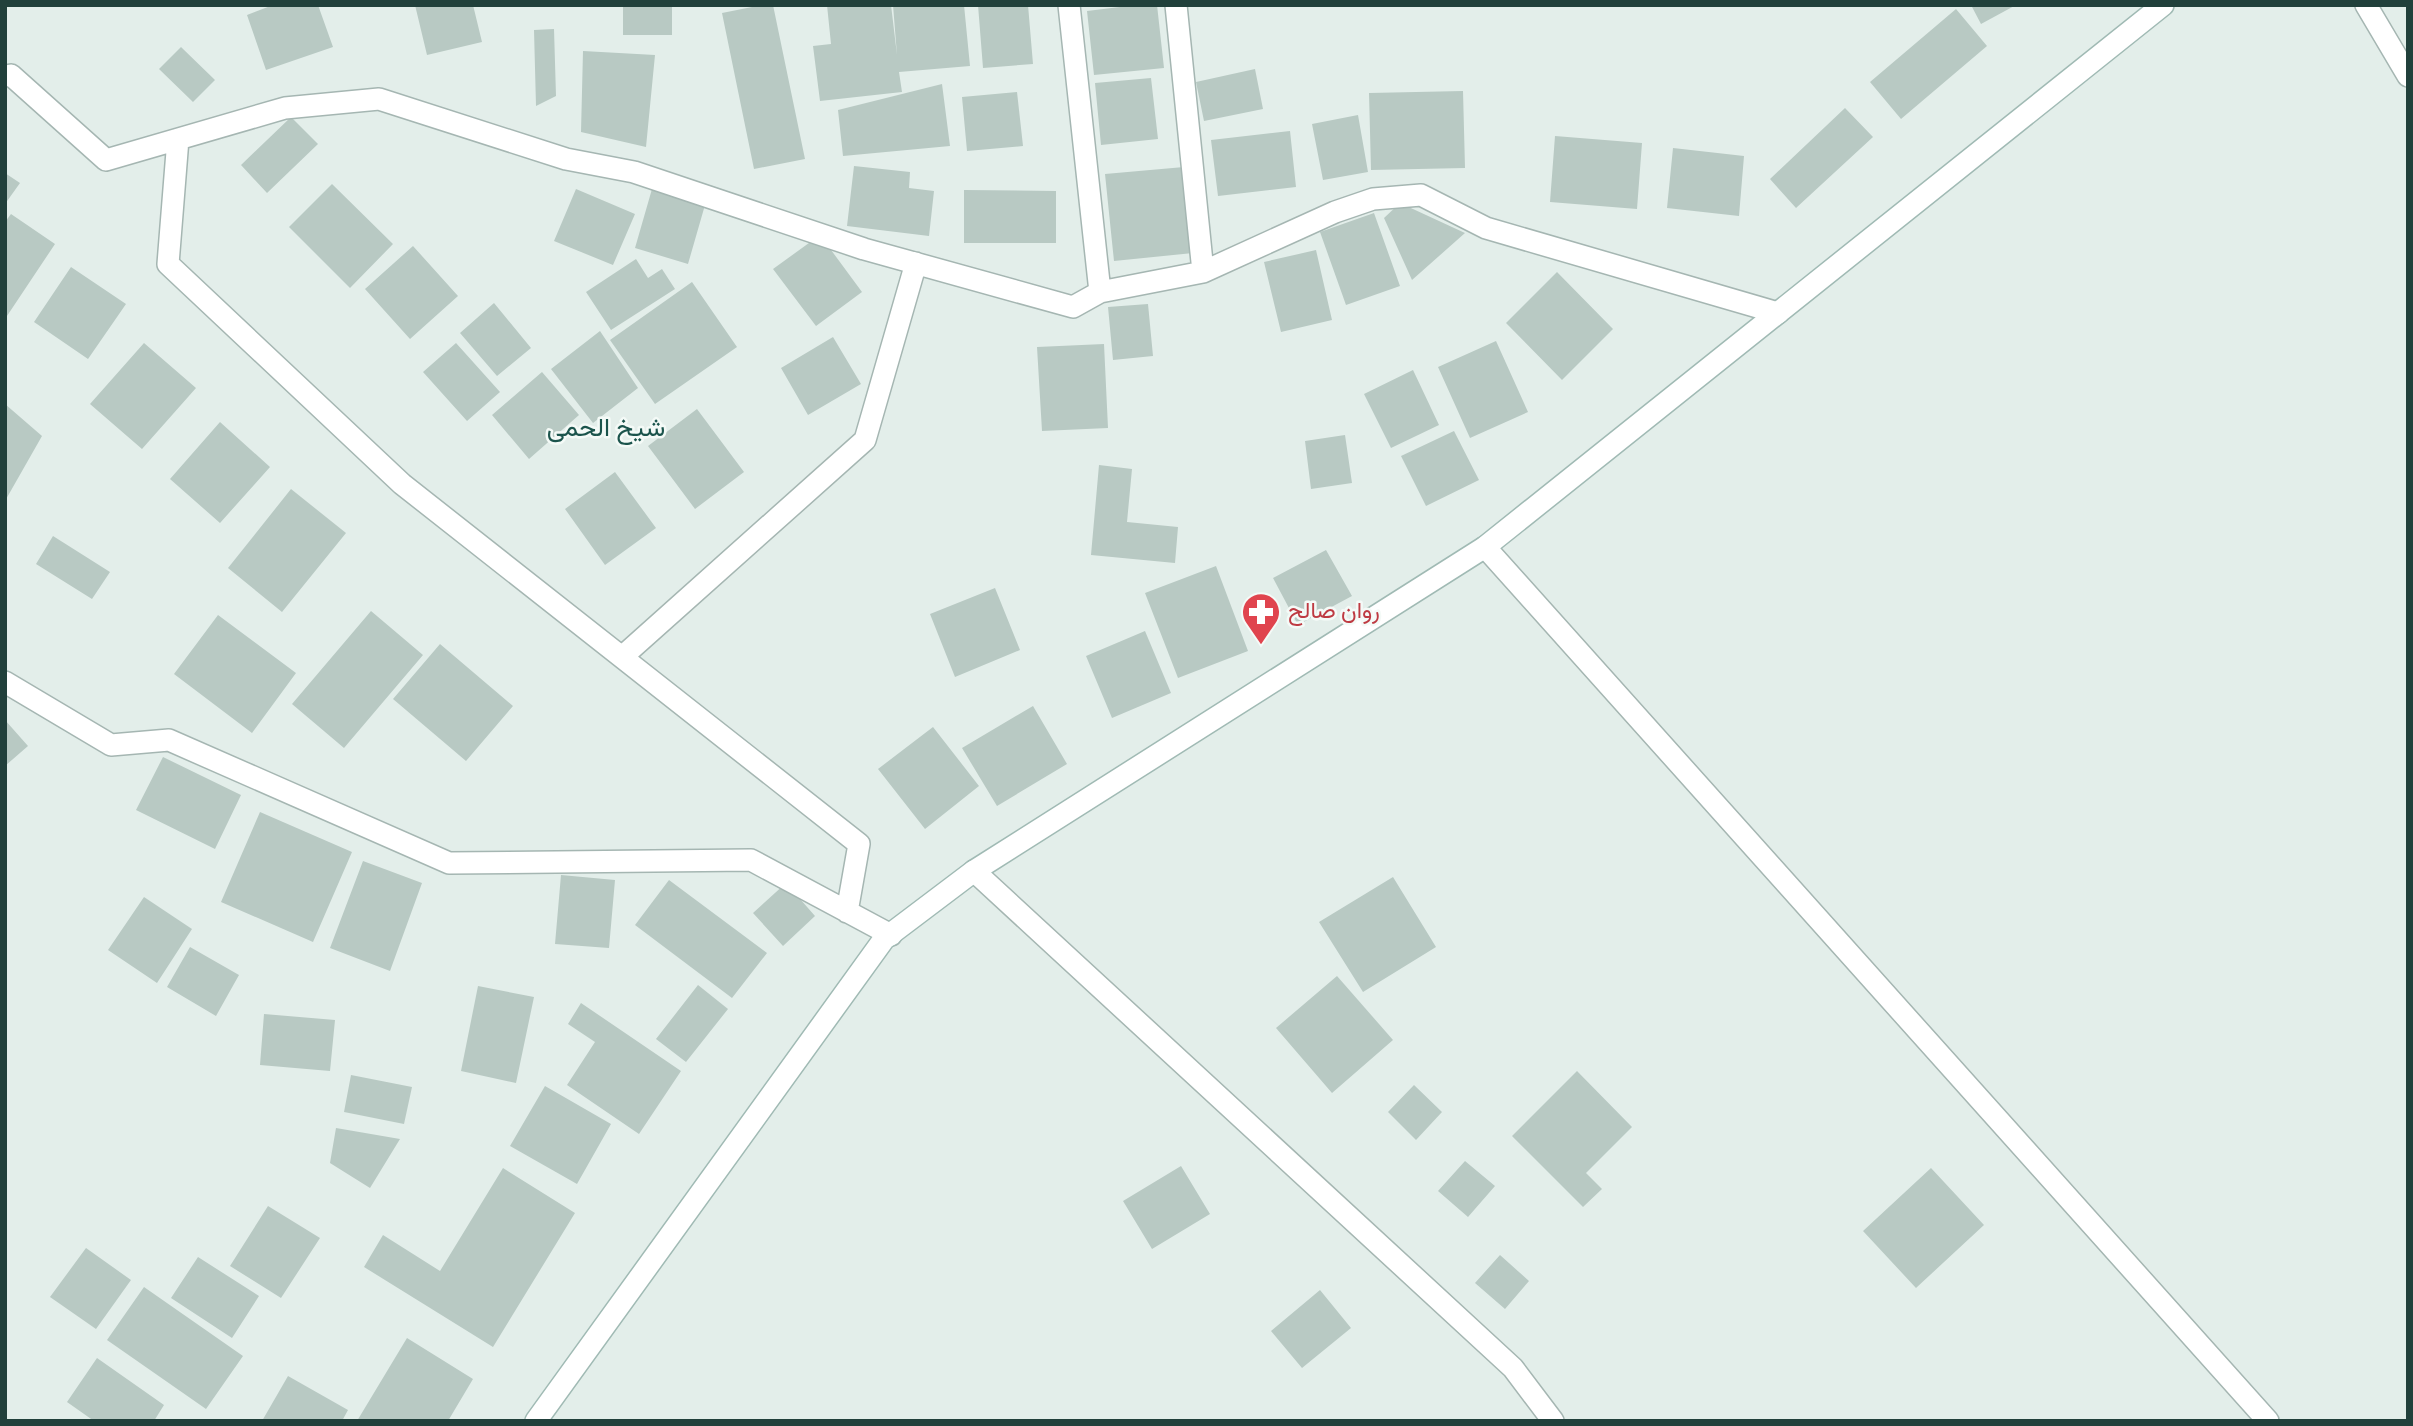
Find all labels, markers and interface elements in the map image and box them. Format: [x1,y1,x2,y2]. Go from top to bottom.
district label: شيخ الحمى [547,413,665,446]
pharmacy icon: روان صالح [1240,591,1282,646]
place label: روان صالح [1288,598,1380,627]

